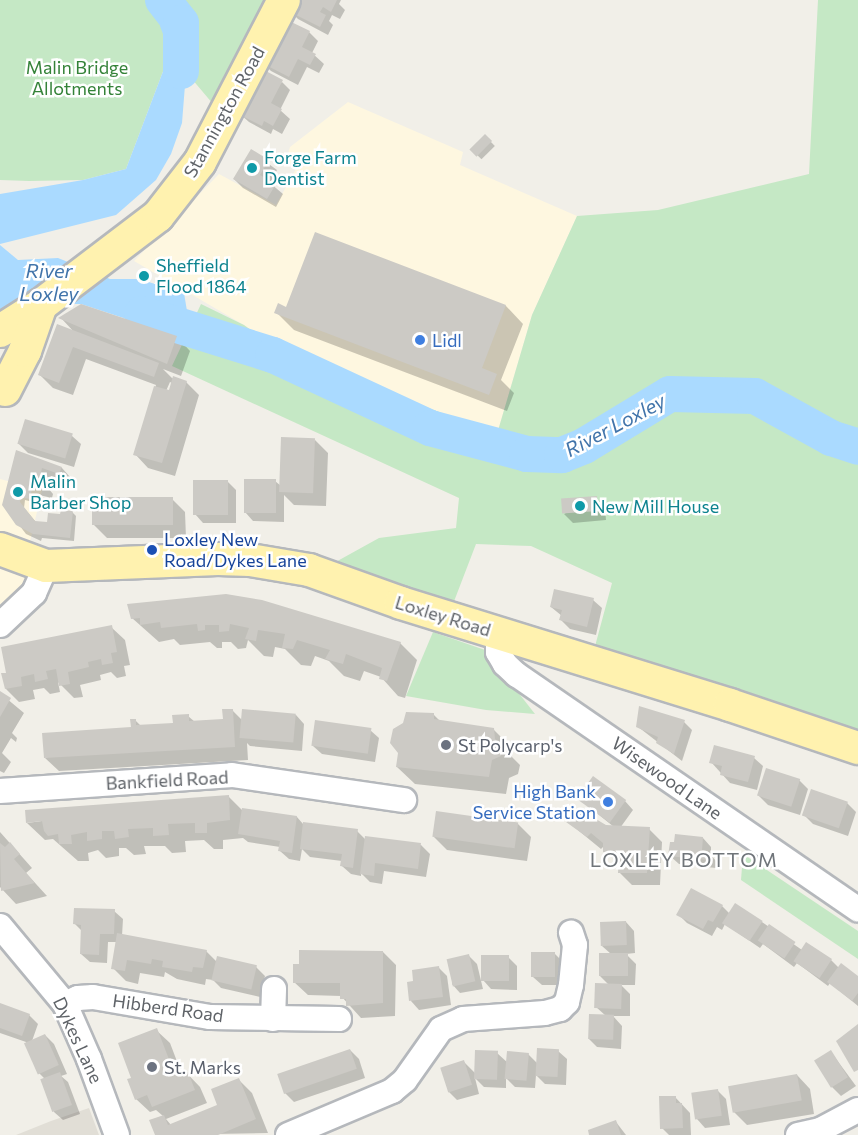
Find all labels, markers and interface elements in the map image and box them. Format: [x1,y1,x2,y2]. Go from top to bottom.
street label: Stannington Road [179,43,269,181]
park label: Malin Bridge Allotments [26,57,128,100]
place label: Forge Farm Dentist [264,147,357,190]
marker: Forge Farm Dentist [245,161,259,175]
place label: Sheffield Flood 1864 [156,255,247,298]
water label: River Loxley [19,258,79,305]
marker: Sheffield Flood 1864 [137,269,151,283]
place label: Lidl [432,329,462,351]
marker: Lidl [413,333,427,347]
water label: River Loxley [561,389,669,461]
place label: Malin Barber Shop [30,471,131,514]
marker: Malin Barber Shop [11,485,25,499]
place label: New Mill House [592,495,719,517]
marker: New Mill House [573,499,587,513]
place label: Loxley New Road/Dykes Lane [164,529,307,572]
marker: Loxley New Road/Dykes Lane [145,543,159,557]
street label: Loxley Road [393,591,493,641]
street label: Wisewood Lane [608,732,726,824]
place label: St Polycarp's [458,734,562,756]
marker: St Polycarp's [439,738,453,752]
street label: Bankfield Road [105,766,229,794]
place label: High Bank Service Station [473,781,596,824]
marker: High Bank Service Station [601,795,615,809]
district label: LOXLEY BOTTOM [590,847,778,871]
street label: Hibberd Road [111,990,225,1026]
street label: Dykes Lane [49,993,107,1087]
place label: St. Marks [164,1056,241,1078]
marker: St. Marks [145,1060,159,1074]

